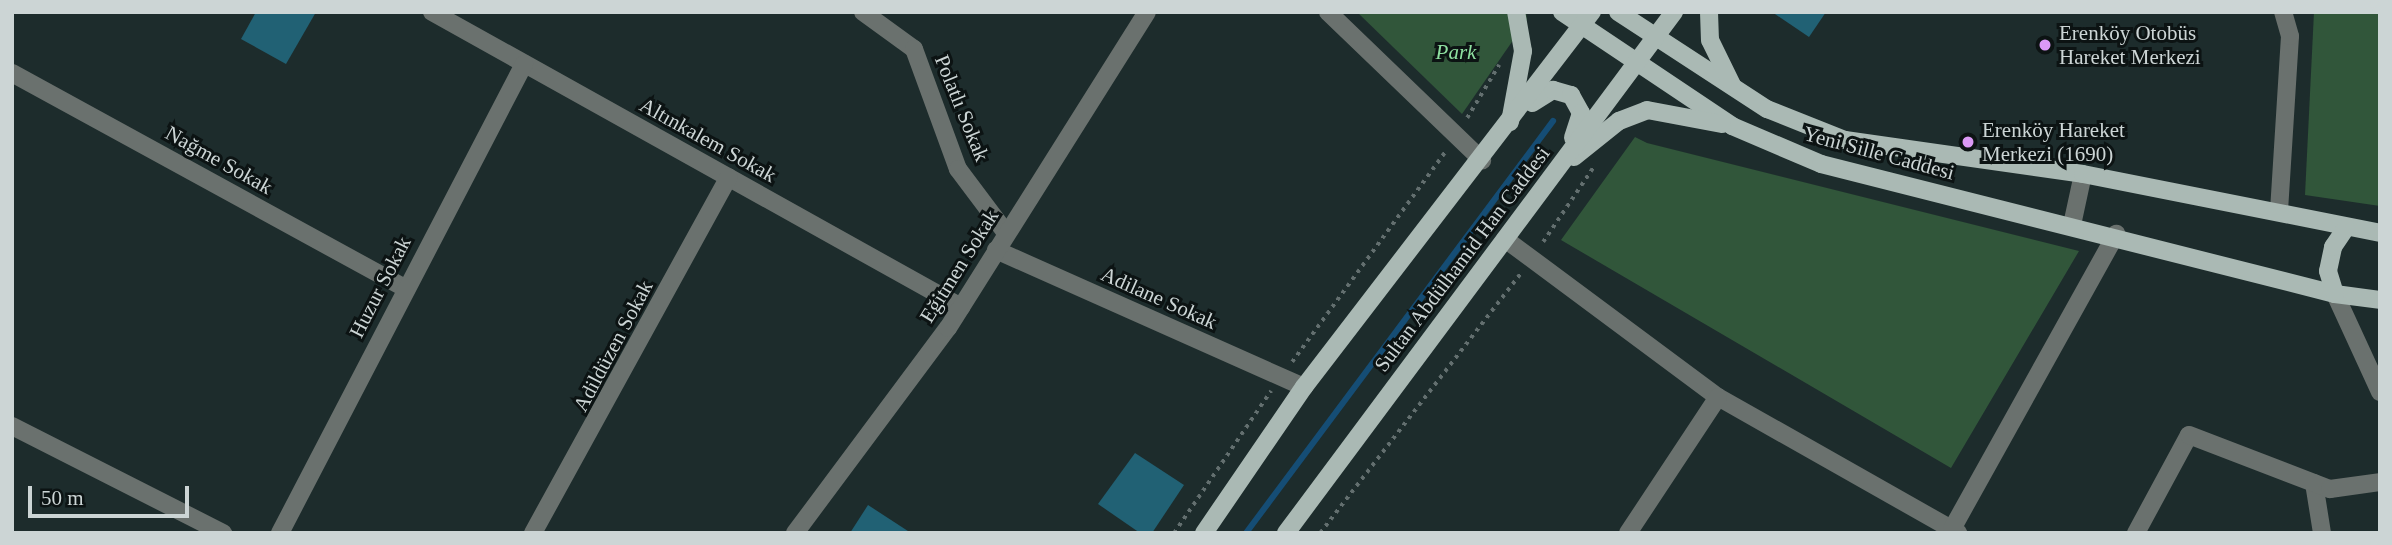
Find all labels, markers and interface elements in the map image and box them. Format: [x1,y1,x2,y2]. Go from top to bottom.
place label: Erenköy Otobüs Hareket Merkezi [2059,20,2201,70]
marker: Erenköy Otobüs Hareket Merkezi [2037,37,2053,53]
park label: Park [1436,39,1476,65]
street label: Polatlı Sokak [929,51,995,165]
street label: Altınkalem Sokak [635,92,781,188]
place label: Erenköy Hareket Merkezi (1690) [1982,117,2125,167]
street label: Nağme Sokak [161,120,277,200]
street label: Yeni Sille Caddesi [1801,121,1957,185]
marker: Erenköy Hareket Merkezi (1690) [1960,134,1976,150]
street label: Sultan Abdülhamid Han Caddesi [1369,141,1555,377]
street label: Eğitmen Sokak [914,205,1004,327]
street label: Huzur Sokak [344,232,416,342]
street label: Adilane Sokak [1097,261,1221,335]
street label: Adildüzen Sokak [568,276,658,416]
scale bar [32,472,192,516]
text: 50 m [41,486,84,510]

